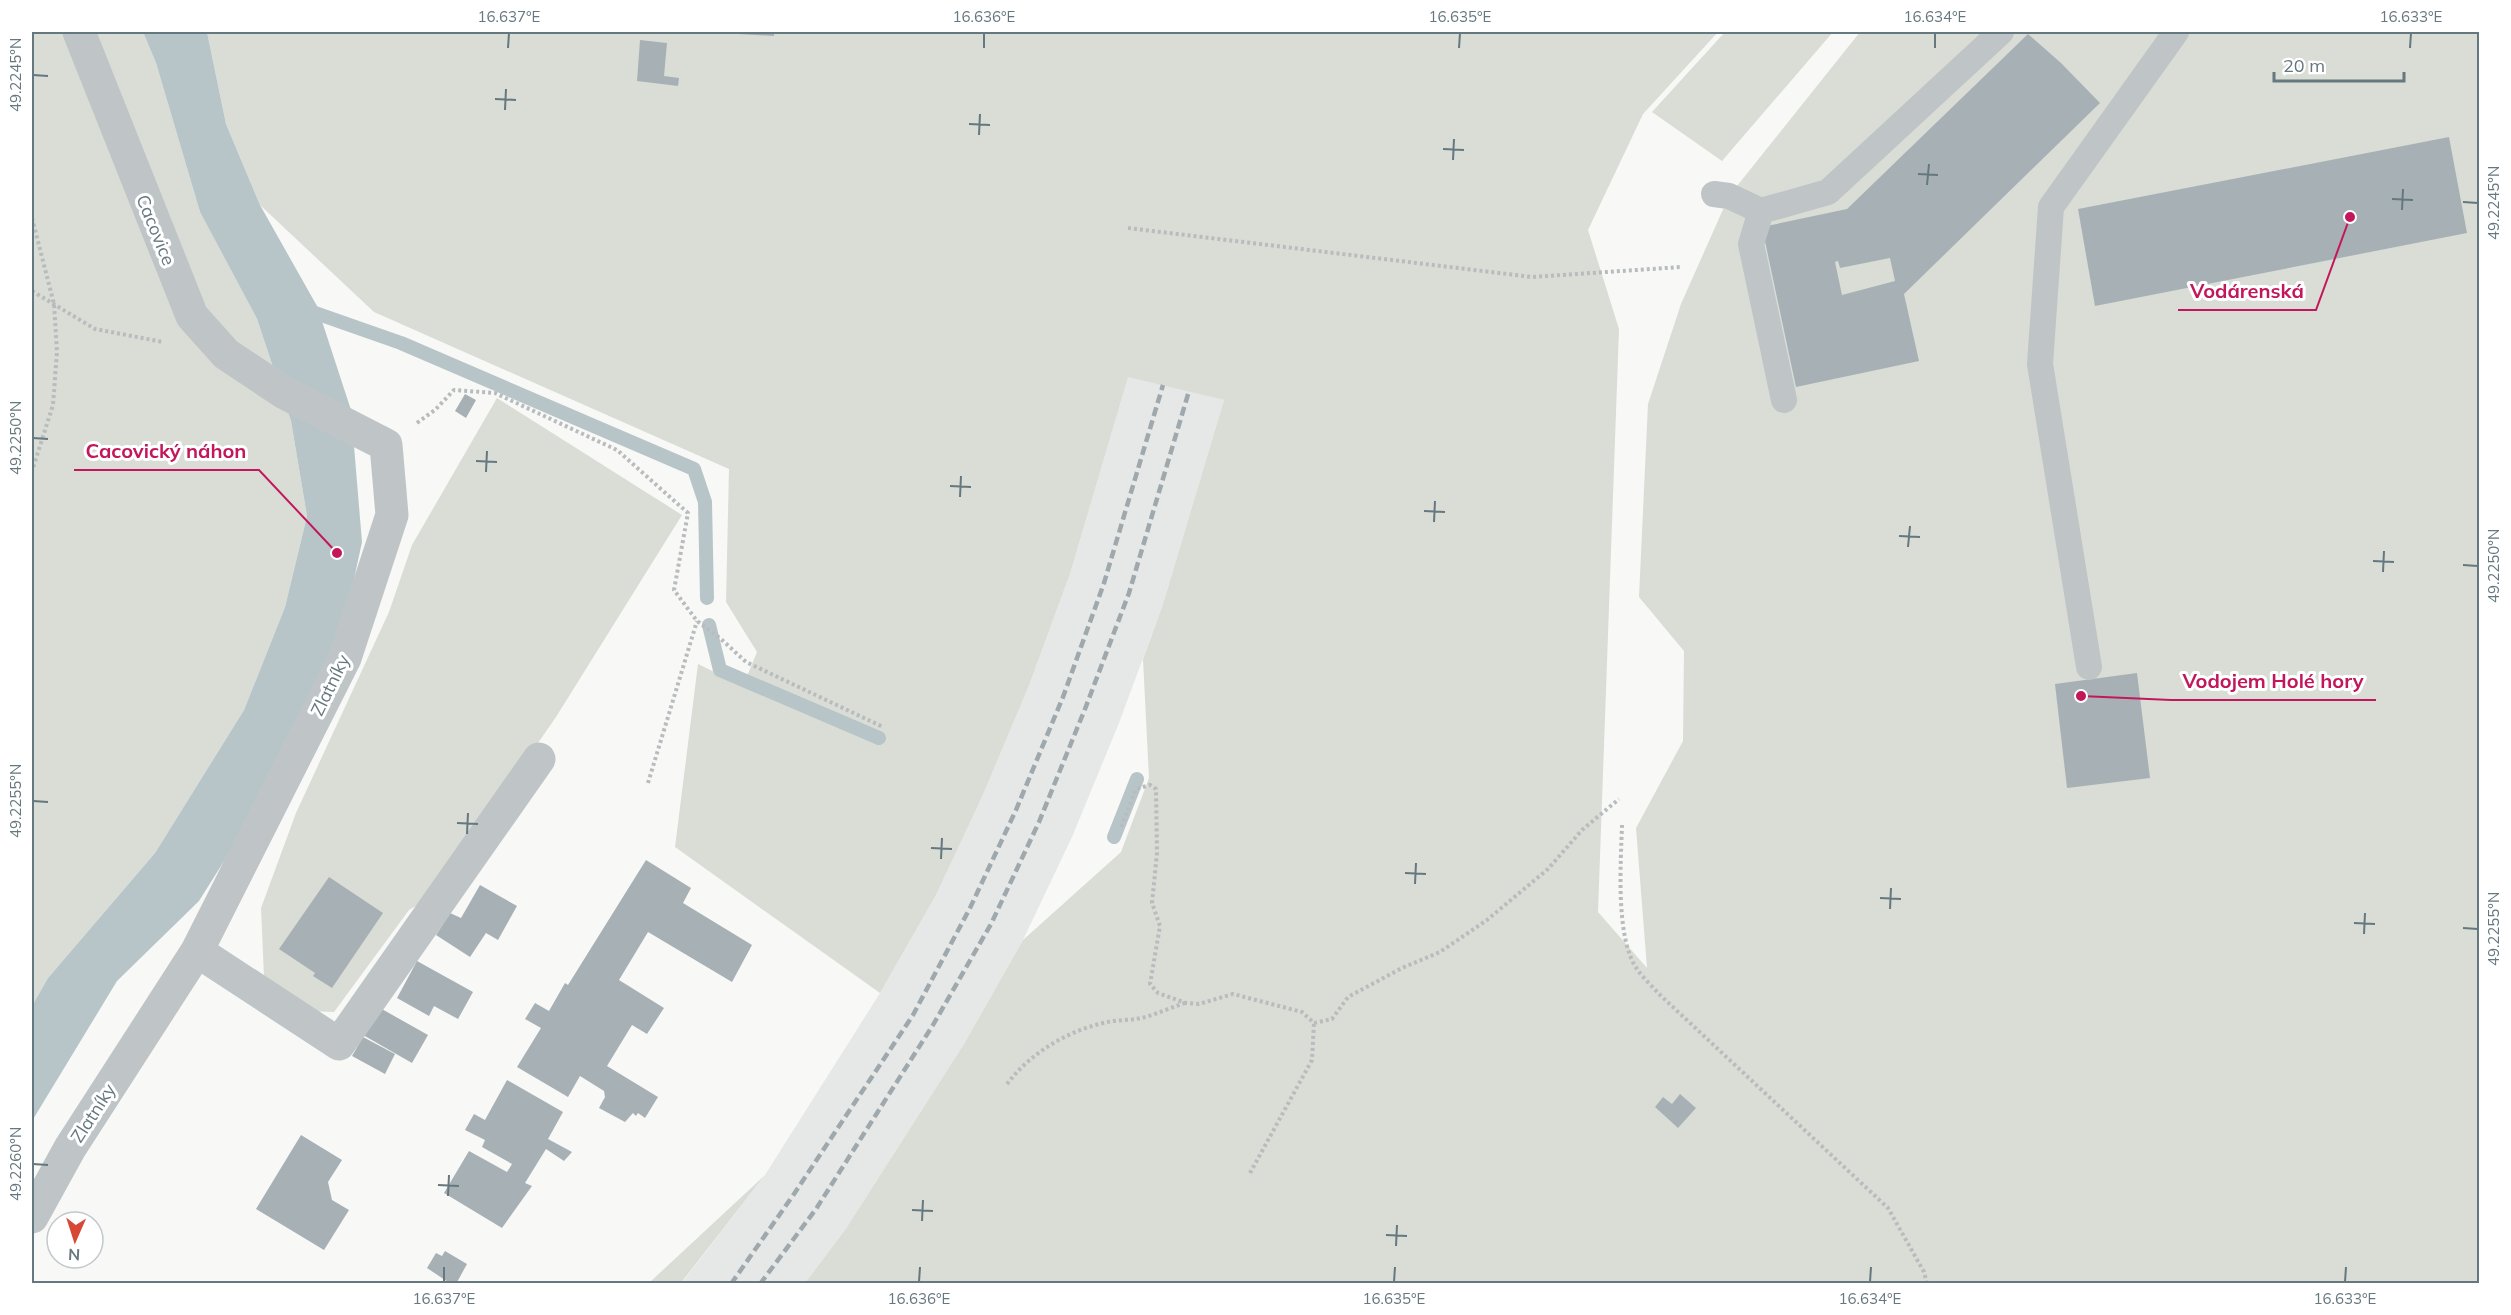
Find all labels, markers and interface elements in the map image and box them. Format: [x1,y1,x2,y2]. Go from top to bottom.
text: 16.637°E [478,7,541,26]
text: 16.636°E [953,7,1016,26]
text: 16.635°E [1429,7,1492,26]
text: 16.634°E [1904,7,1967,26]
text: 16.633°E [2380,7,2443,26]
text: 49.2245°N [6,38,25,112]
scale bar [2274,45,2404,83]
text: 20 m [2283,54,2325,77]
text: 49.2245°N [2484,166,2503,240]
street label: Cacovice [131,191,181,269]
callout: Vodárenská [2178,272,2316,310]
text: Vodárenská [2189,278,2304,303]
text: 49.2250°N [6,401,25,475]
callout: Cacovický náhon [74,432,259,470]
text: Cacovický náhon [86,438,246,463]
text: 49.2250°N [2484,529,2503,603]
street label: Zlatníky [305,650,355,720]
callout: Vodojem Holé hory [2171,662,2376,700]
text: Vodojem Holé hory [2181,668,2364,693]
text: 49.2255°N [6,764,25,838]
text: 49.2255°N [2484,892,2503,966]
street label: Zlatníky [65,1079,121,1147]
text: 49.2260°N [6,1127,25,1201]
north arrow [45,1210,105,1270]
text: N [68,1245,81,1265]
text: 16.637°E [413,1289,476,1308]
text: 16.636°E [888,1289,951,1308]
text: 16.635°E [1363,1289,1426,1308]
text: 16.634°E [1839,1289,1902,1308]
text: 16.633°E [2314,1289,2377,1308]

